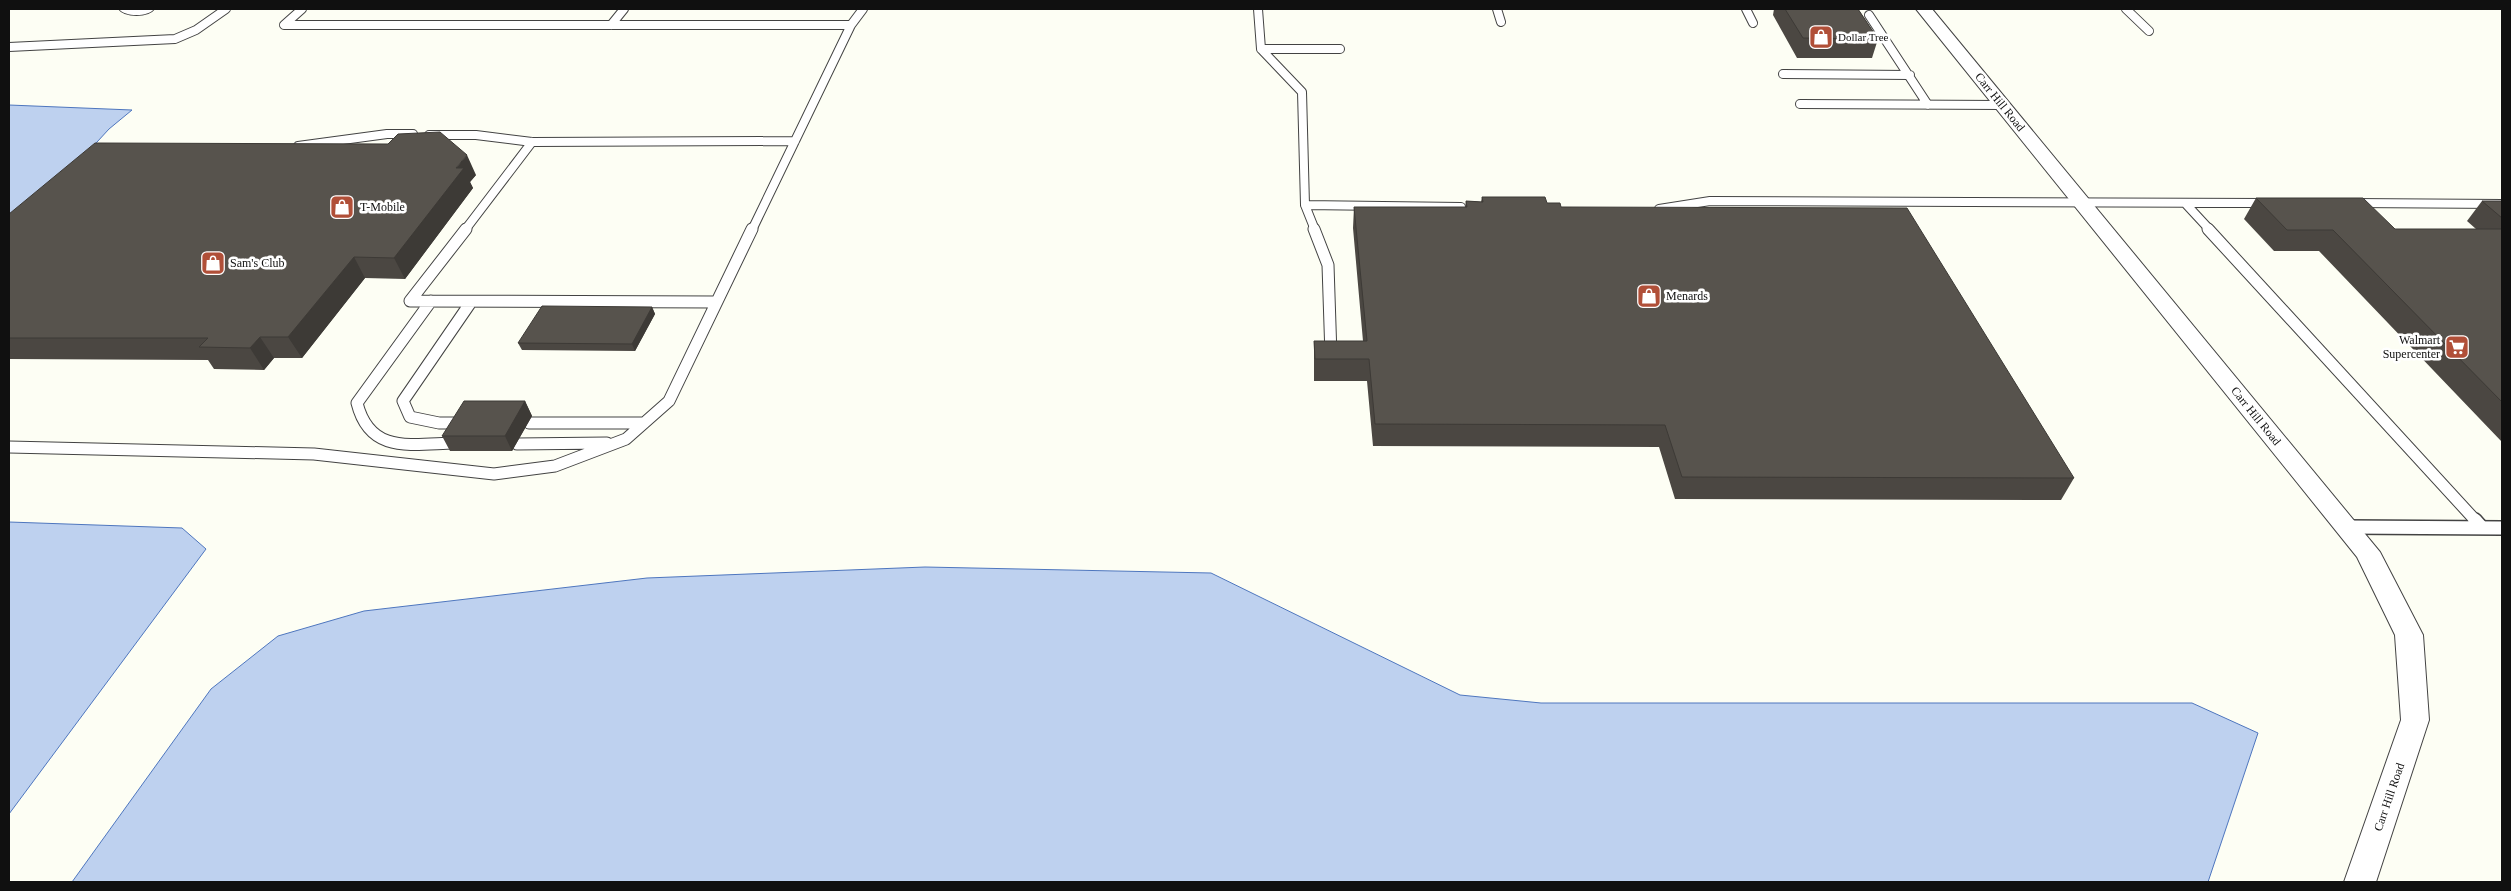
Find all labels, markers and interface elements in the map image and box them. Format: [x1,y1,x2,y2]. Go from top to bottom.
shop icon: Dollar Tree [1808,24,1834,50]
place label: Dollar Tree [1838,31,1889,43]
street label: Carr Hill Road [1972,70,2028,134]
shop icon: T-Mobile [329,194,355,220]
place label: T-Mobile [360,200,405,214]
shop icon: Sam's Club [200,250,226,276]
place label: Sam's Club [230,256,285,270]
shop icon: Menards [1636,283,1662,309]
place label: Menards [1666,289,1708,303]
place label: Walmart Supercenter [2383,333,2441,361]
supermarket icon: Walmart Supercenter [2444,334,2470,360]
street label: Carr Hill Road [2228,384,2284,448]
street label: Carr Hill Road [2371,761,2407,833]

